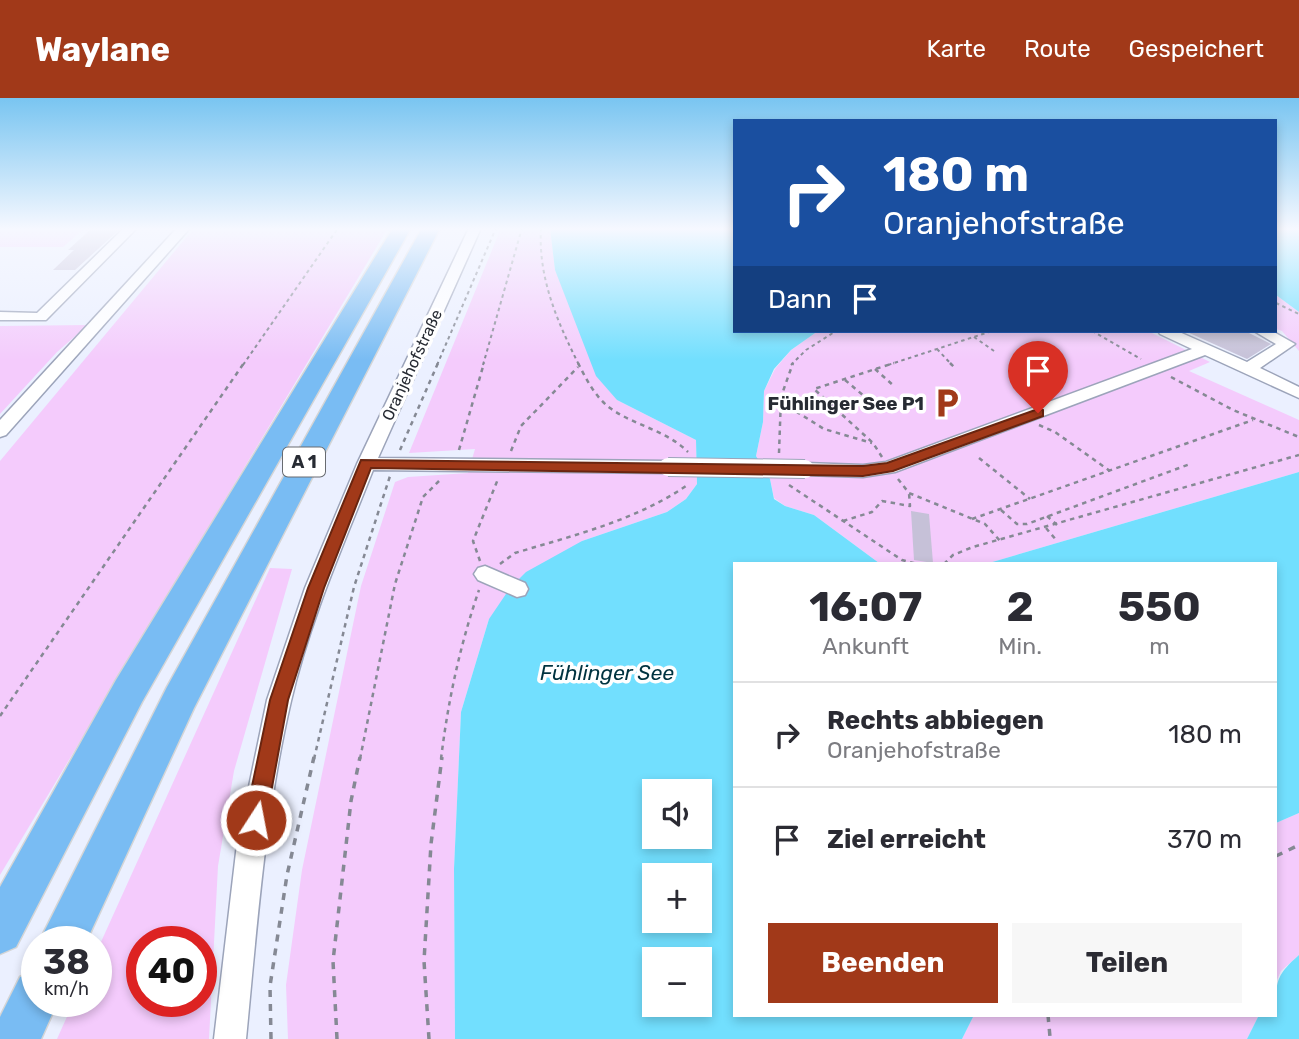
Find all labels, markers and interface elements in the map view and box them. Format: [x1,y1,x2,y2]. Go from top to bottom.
text: Waylane [35,30,170,69]
text: Karte [927,35,986,63]
text: Route [1024,35,1091,63]
text: Gespeichert [1129,35,1264,63]
text: 180 m [883,145,1029,203]
icon: right [768,147,859,238]
text: Oranjehofstraße [883,204,1125,242]
icon: arrive [846,280,884,318]
text: Dann [768,284,832,315]
street label: Oranjehofstraße [378,306,446,424]
pin [1008,341,1068,413]
icon: arrive [1019,352,1057,390]
parking icon: Fühlinger See P1 [930,386,964,420]
place label: Fühlinger See P1 [768,392,924,415]
road number: A 1 [283,448,325,476]
text: 16:07 [809,582,922,632]
text: 2 [1006,582,1034,632]
text: 550 [1118,582,1201,632]
text: Ankunft [822,632,909,660]
text: Min. [998,632,1042,660]
text: m [1149,632,1170,660]
water label: Fühlinger See [540,660,674,685]
text: Rechts abbiegen [827,705,1044,736]
icon: right [768,716,806,754]
text: 180 m [1168,719,1242,750]
text: Oranjehofstraße [827,736,1001,764]
map controls [642,779,712,1017]
button: sound [642,779,712,849]
position arrow [219,783,293,857]
icon: arrive [768,821,806,859]
text: Ziel erreicht [827,824,986,855]
text: 370 m [1167,824,1242,855]
button: + [642,863,712,933]
button: Beenden [768,923,998,1003]
button: Teilen [1012,923,1242,1003]
speed limit sign: 40 [126,926,217,1017]
text: 38 [43,941,90,983]
button: − [642,947,712,1017]
text: km/h [44,978,89,1000]

